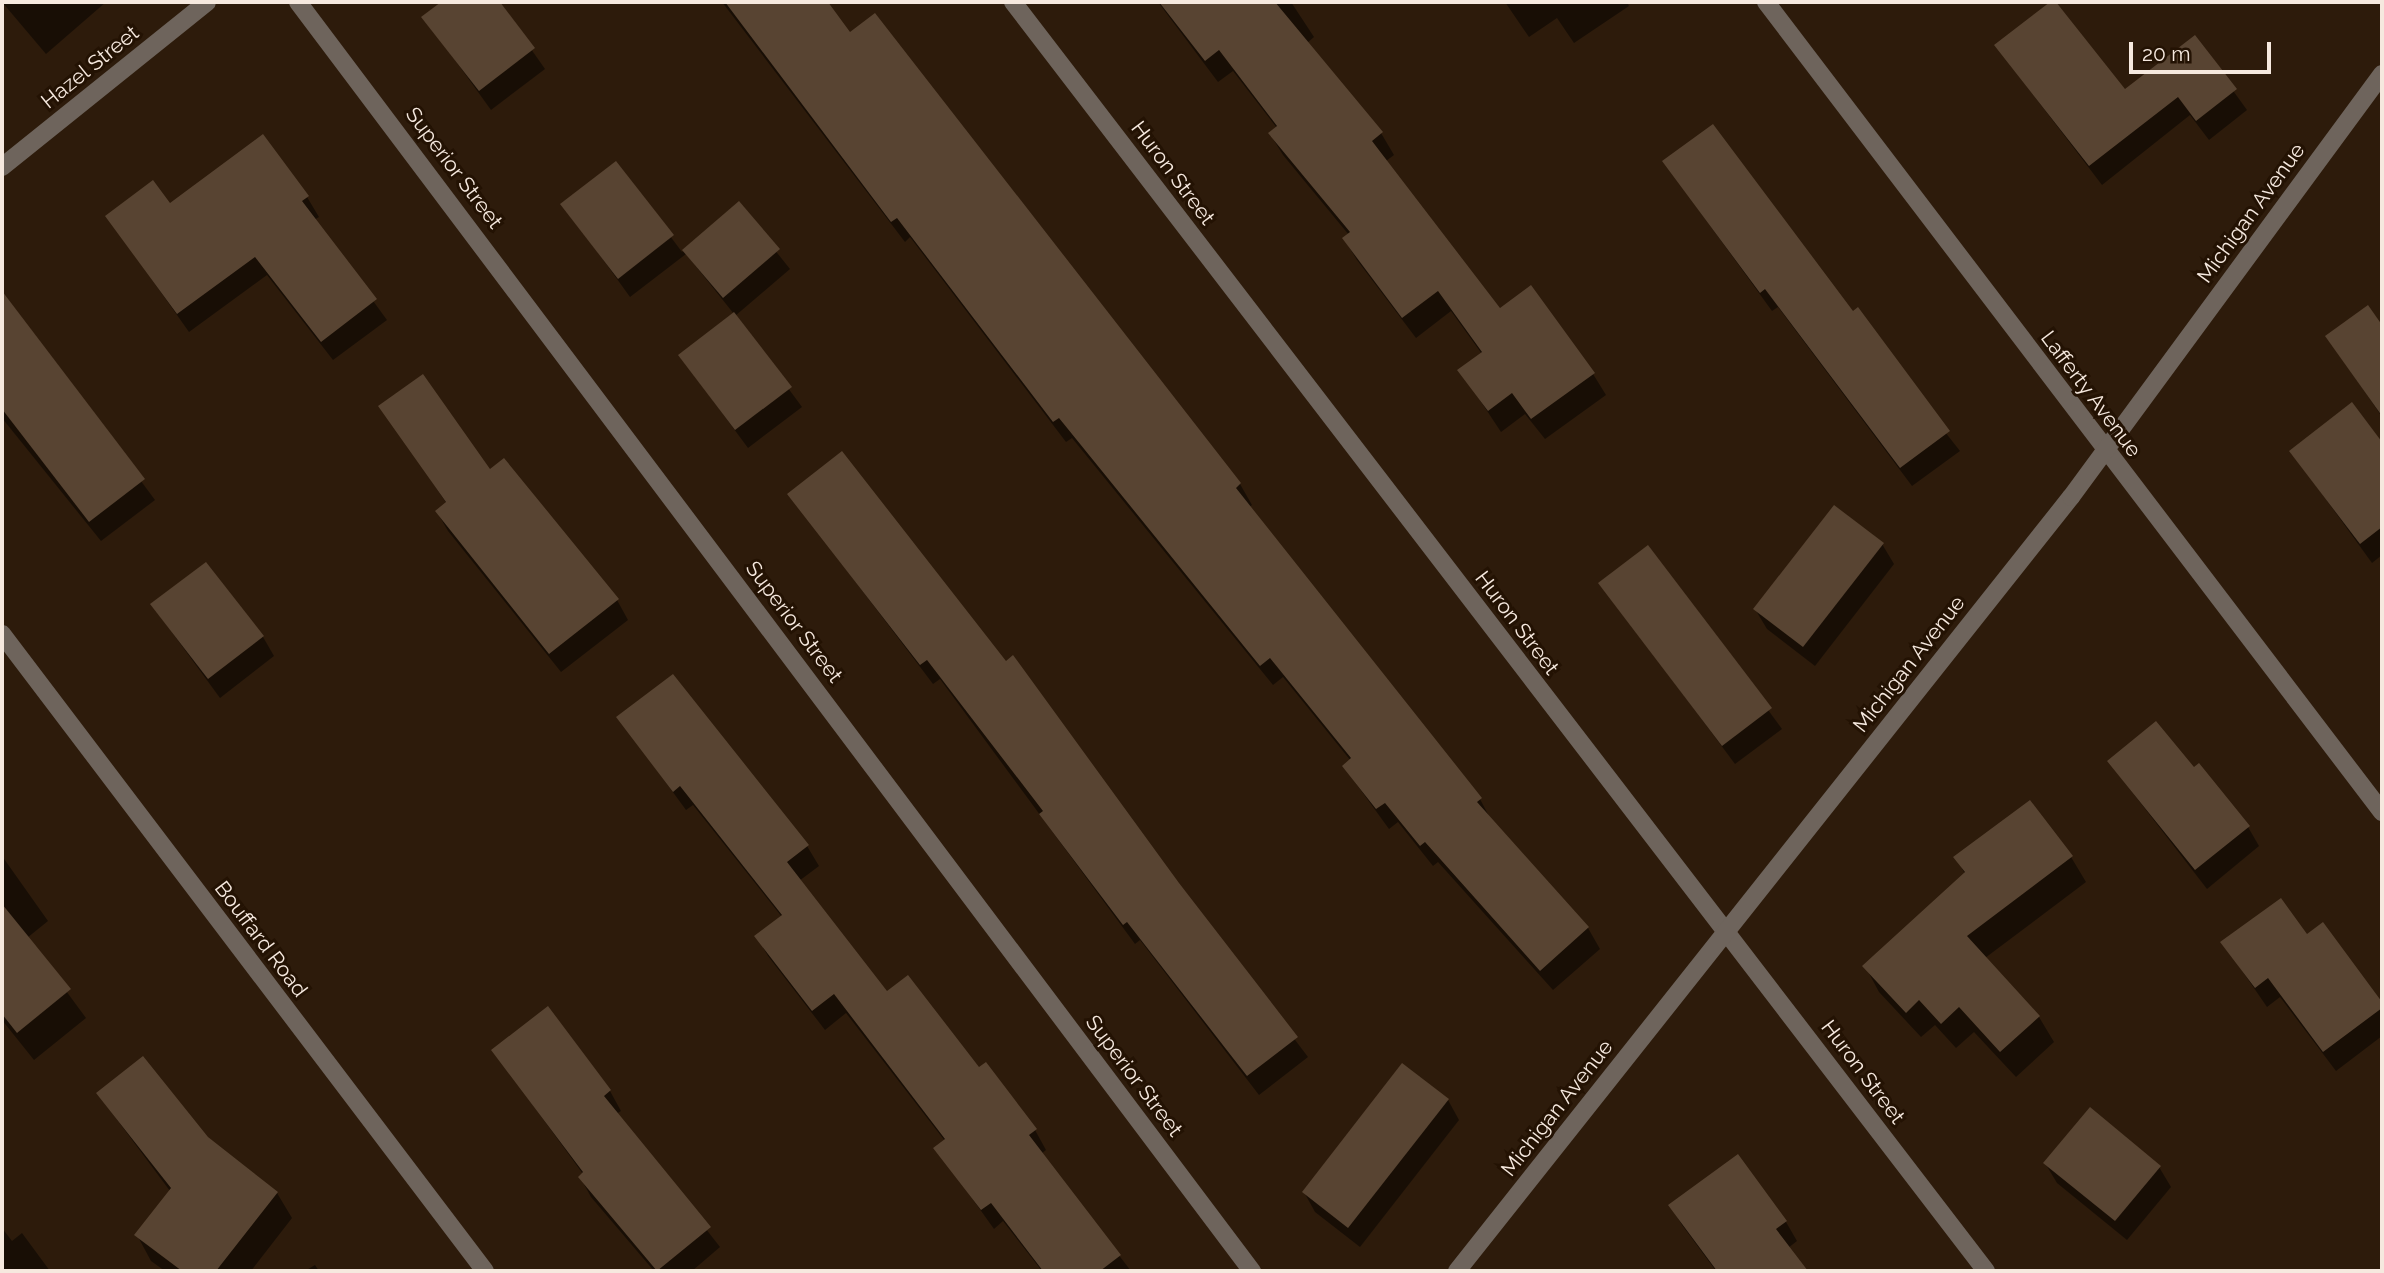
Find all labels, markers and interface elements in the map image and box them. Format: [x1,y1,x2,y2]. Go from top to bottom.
street label: Hazel Street [36,20,144,114]
scale bar [2132,28,2274,72]
text: 20 m [2142,41,2190,66]
street label: Superior Street [400,102,508,234]
street label: Huron Street [1126,116,1220,230]
street label: Michigan Avenue [2192,138,2310,288]
street label: Lafferty Avenue [2035,325,2147,463]
street label: Superior Street [740,556,848,688]
street label: Huron Street [1470,566,1564,680]
street label: Michigan Avenue [1848,590,1970,738]
street label: Bouffard Road [209,876,313,1002]
street label: Superior Street [1080,1010,1188,1142]
street label: Huron Street [1816,1015,1910,1129]
street label: Michigan Avenue [1496,1034,1618,1182]

